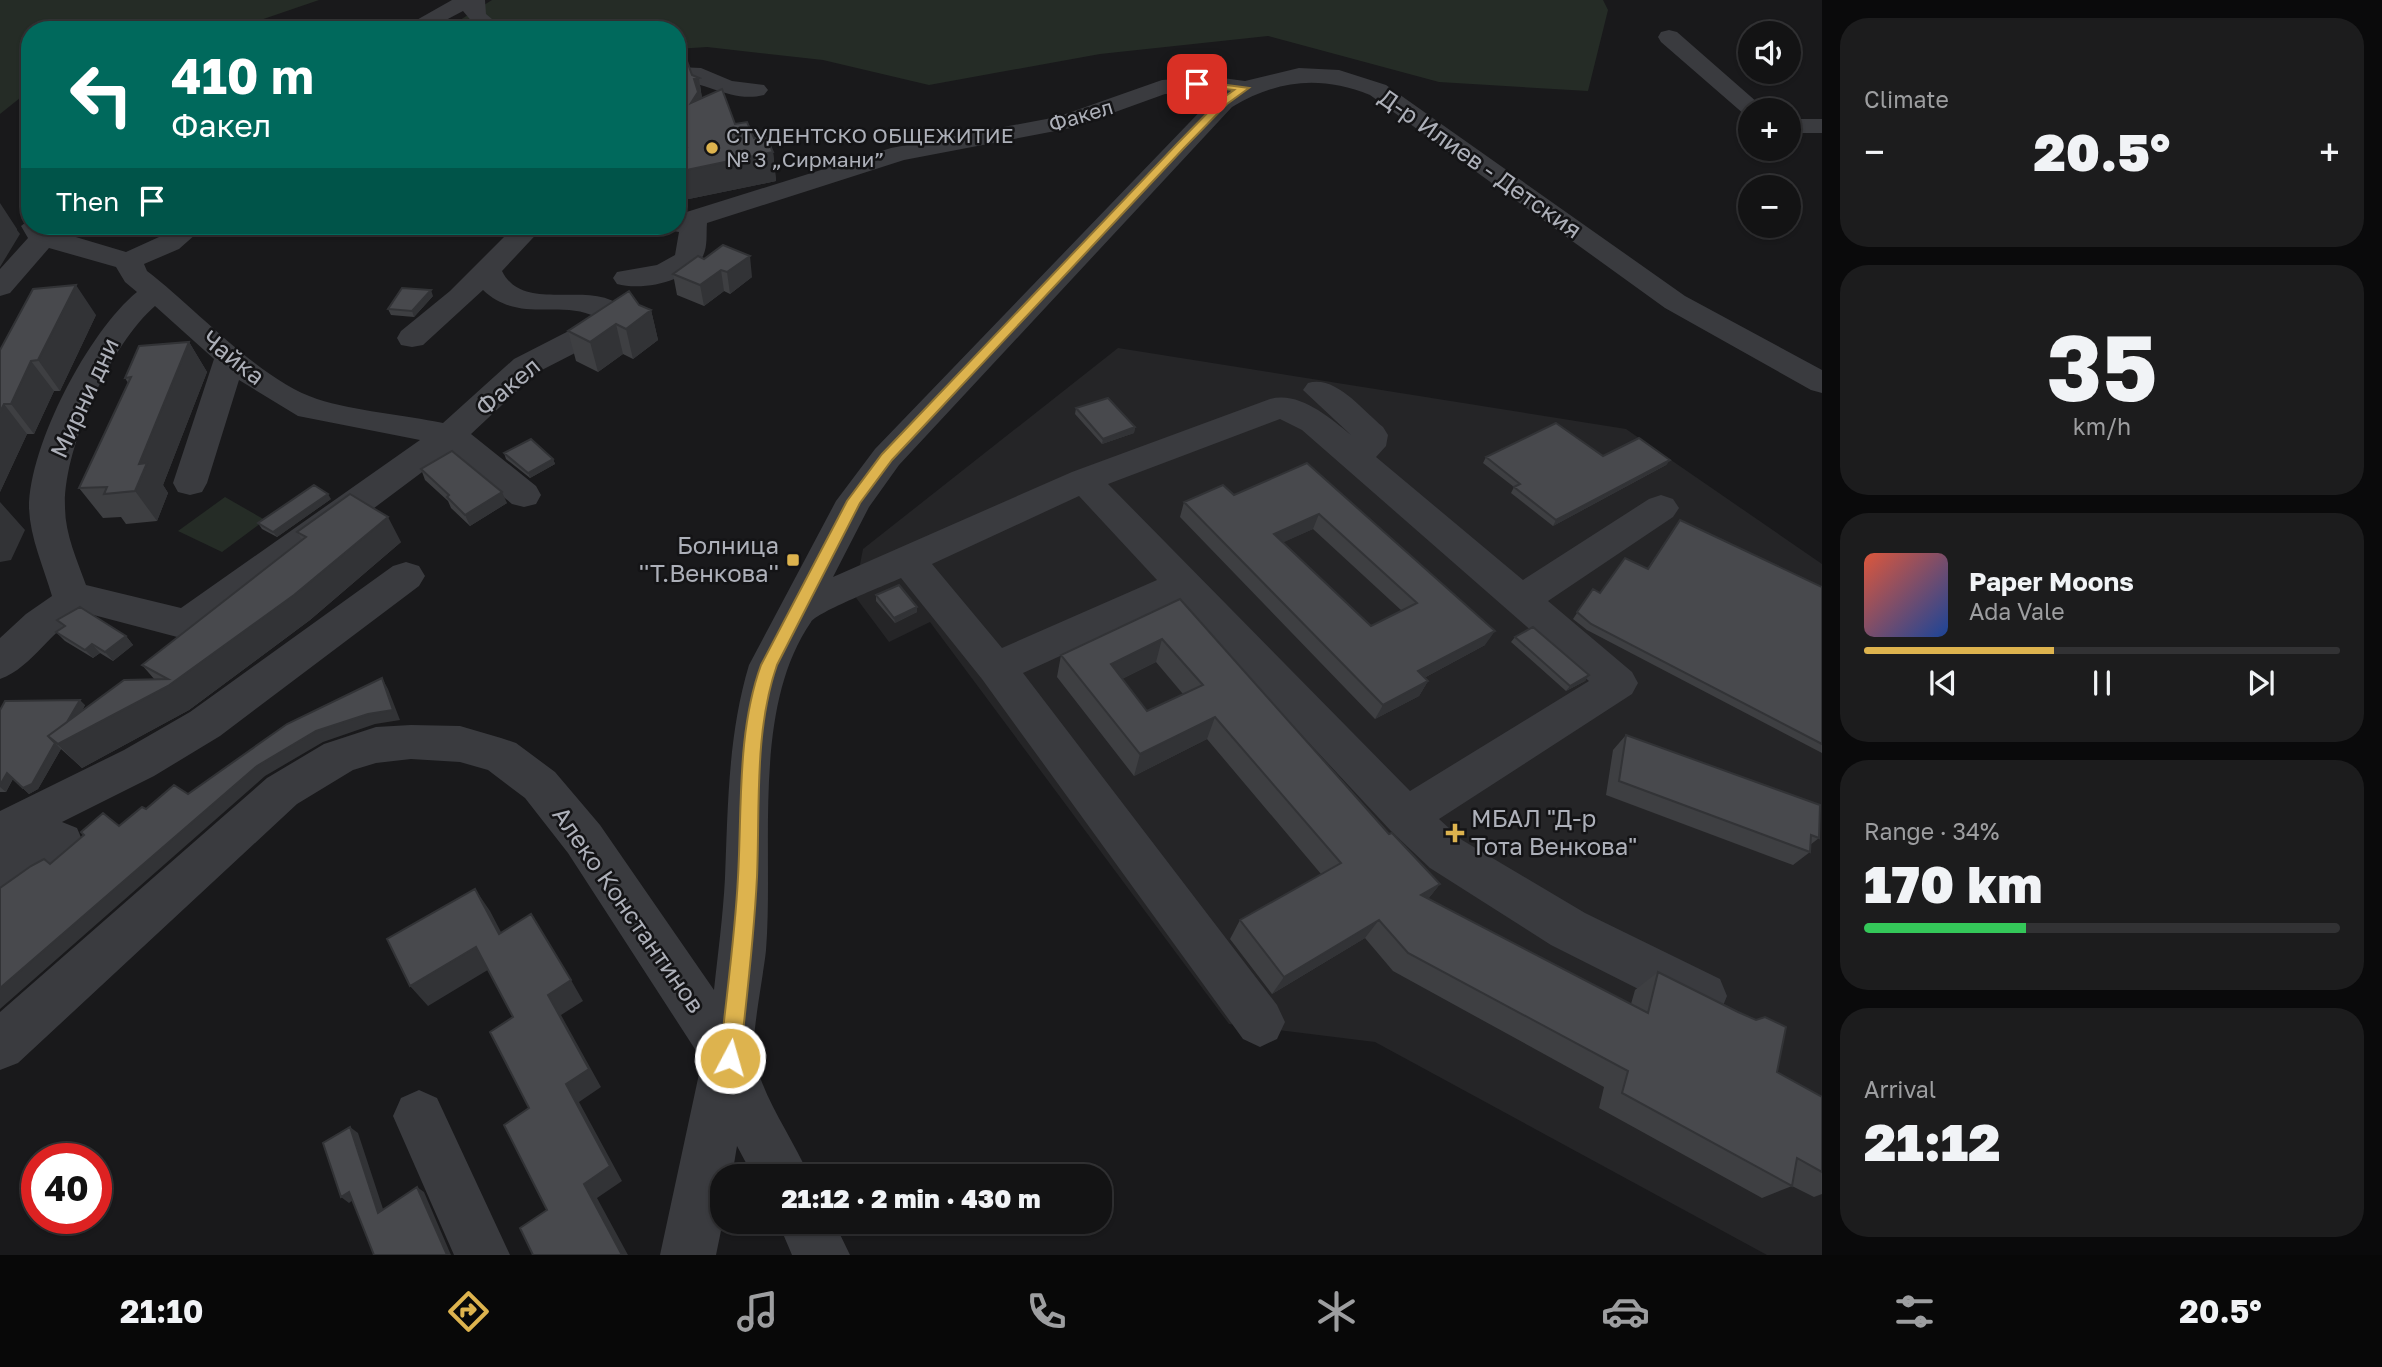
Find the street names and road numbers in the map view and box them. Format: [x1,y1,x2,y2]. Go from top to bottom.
street label: Д-р Илиев - Детския [1374,82,1588,244]
street label: Факел [1045,93,1116,137]
street label: Чайка [197,323,271,390]
street label: Мирни дни [43,333,124,462]
street label: Факел [469,351,545,421]
street label: Алеко Константинов [547,800,711,1018]

